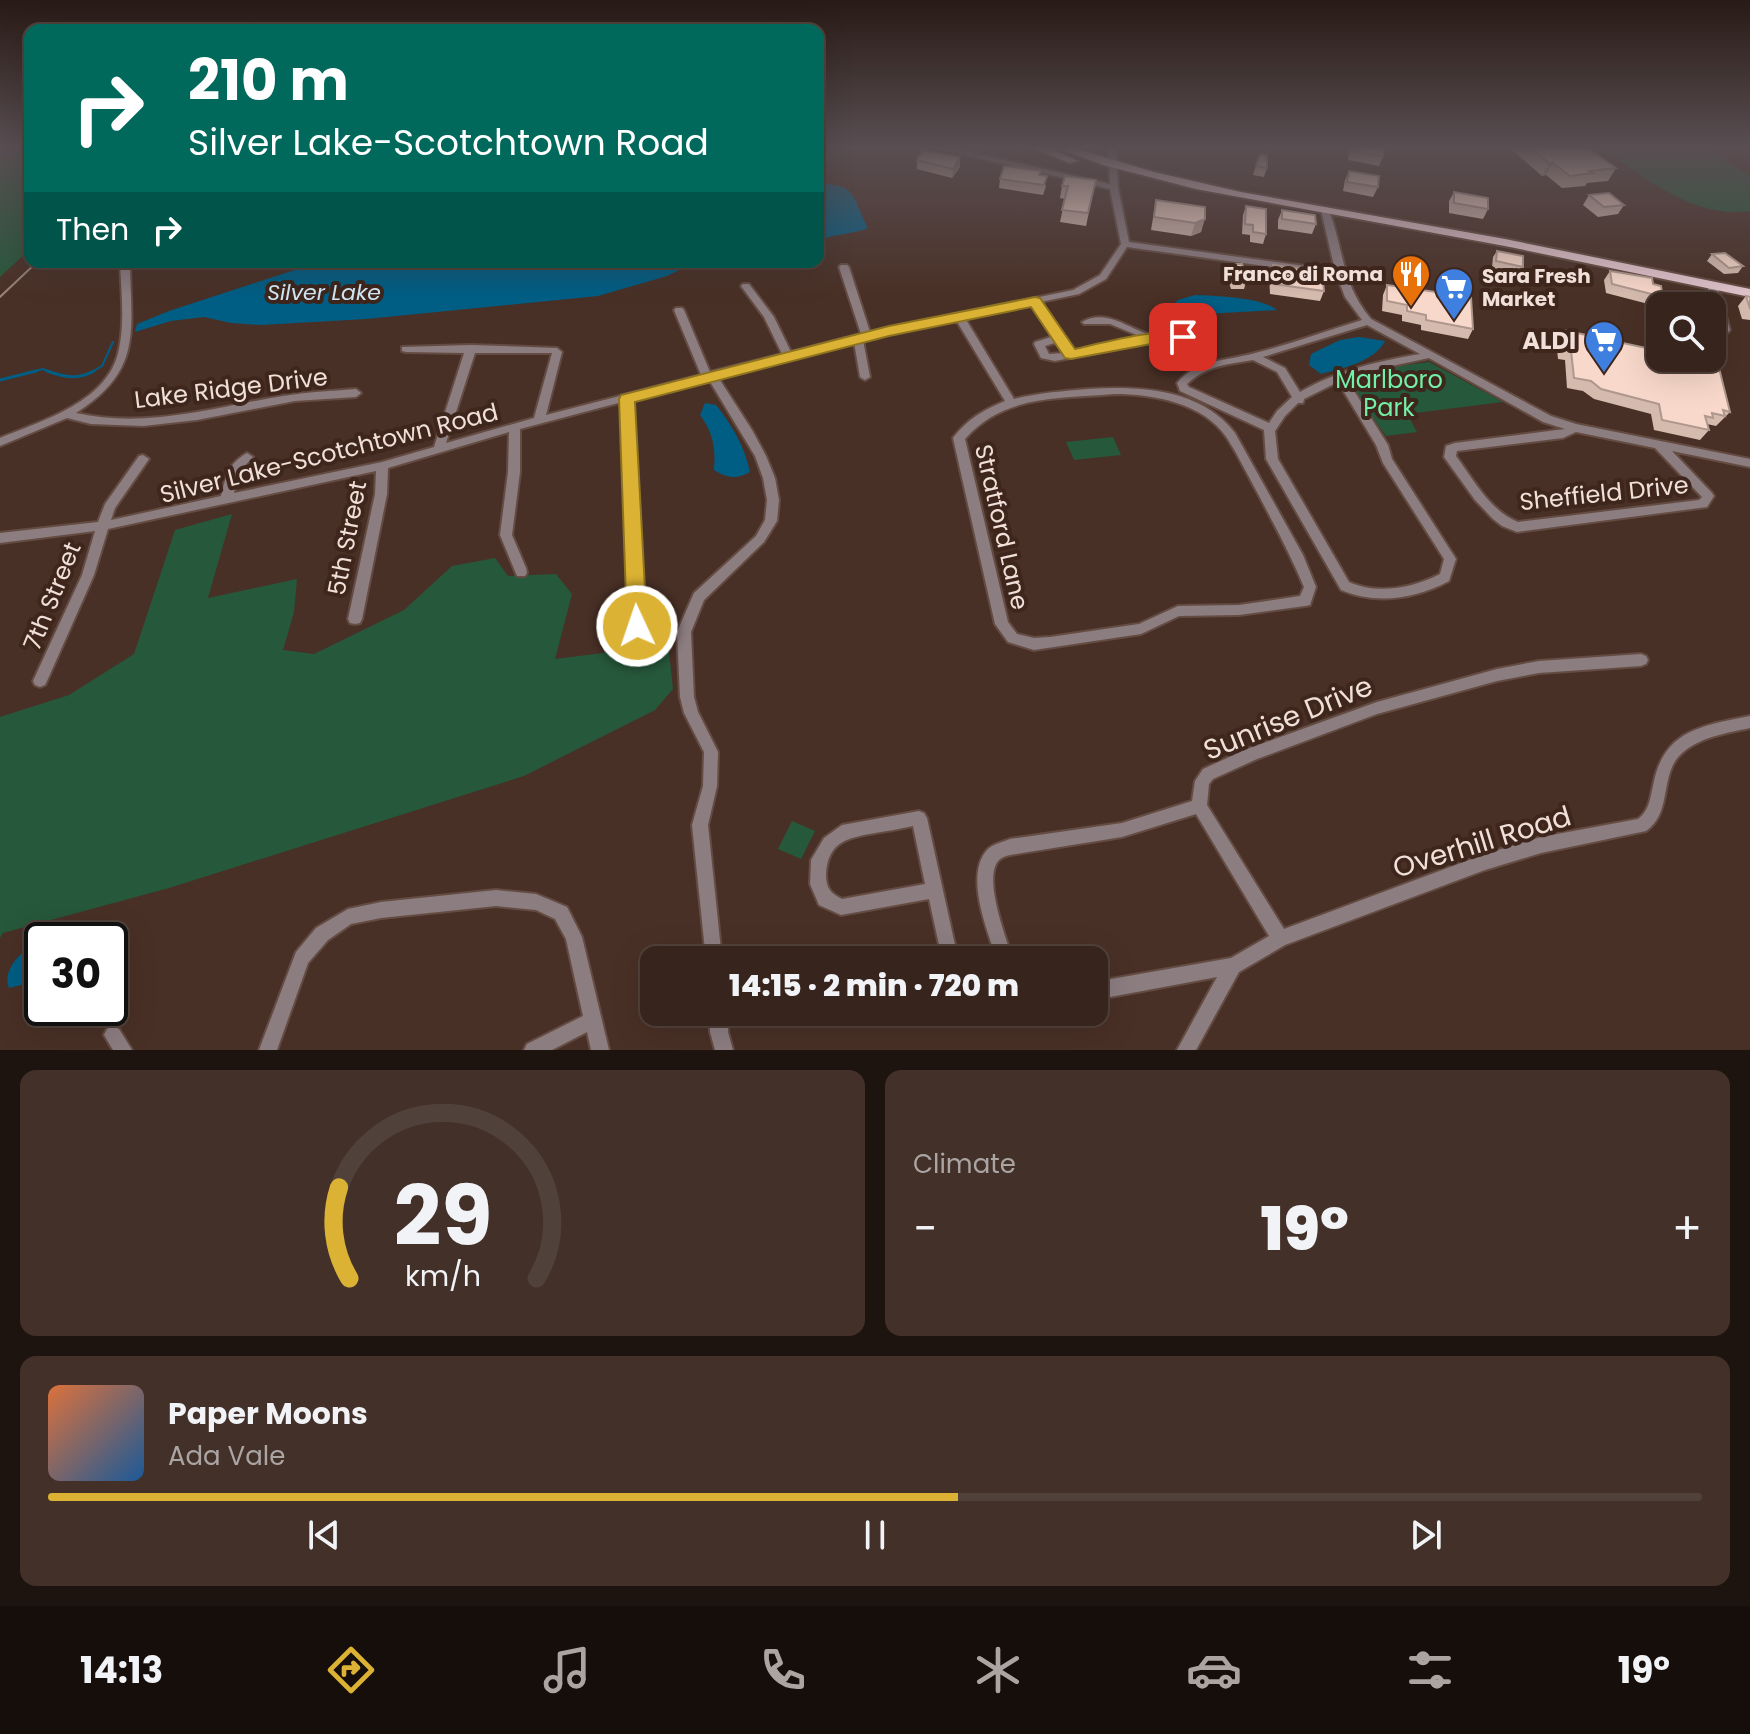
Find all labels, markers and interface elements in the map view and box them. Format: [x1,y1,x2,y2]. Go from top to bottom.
text: 210 m [188,41,349,120]
icon: right [56,56,160,160]
text: Silver Lake-Scotchtown Road [188,117,709,168]
text: Then [56,208,129,251]
icon: right [145,208,189,252]
restaurant icon: Franco di Roma [1390,253,1432,308]
place label: Franco di Roma [1223,260,1383,288]
place label: Sara Fresh Market [1482,262,1591,313]
supermarket icon: Sara Fresh Market [1433,266,1475,321]
water label: Silver Lake [267,277,381,308]
map controls [1646,292,1726,372]
button: search [1646,292,1726,372]
pin [1149,303,1217,371]
icon: arrive [1161,315,1205,359]
supermarket icon: ALDI [1583,319,1625,374]
place label: ALDI [1522,324,1576,357]
street label: Lake Ridge Drive [132,360,330,416]
park label: Marlboro Park [1335,363,1443,424]
street label: Silver Lake-Scotchtown Road [157,395,501,511]
street label: Stratford Lane [967,441,1037,613]
street label: Sheffield Drive [1518,468,1690,518]
street label: 5th Street [320,478,374,598]
street label: 7th Street [15,537,89,655]
position arrow [595,584,679,668]
street label: Sunrise Drive [1198,666,1378,770]
street label: Overhill Road [1388,796,1576,888]
speed limit sign: 30 [24,922,128,1026]
text: 14:15 · 2 min · 720 m [729,964,1019,1007]
text: Climate [913,1146,1016,1182]
text: 29 [393,1158,492,1274]
text: 19° [1260,1187,1349,1271]
text: − [913,1198,937,1259]
text: + [1672,1198,1702,1259]
text: km/h [404,1256,481,1296]
text: Paper Moons [168,1392,368,1435]
text: Ada Vale [168,1438,285,1474]
icon: previous [302,1513,346,1557]
icon: pause [853,1513,897,1557]
icon: next [1404,1513,1448,1557]
icon: directions [323,1642,379,1698]
icon: music [539,1642,595,1698]
icon: phone [755,1642,811,1698]
icon: climate [970,1642,1026,1698]
icon: car [1186,1642,1242,1698]
icon: filters [1402,1642,1458,1698]
text: 14:13 [80,1645,163,1696]
text: 19° [1618,1645,1670,1696]

